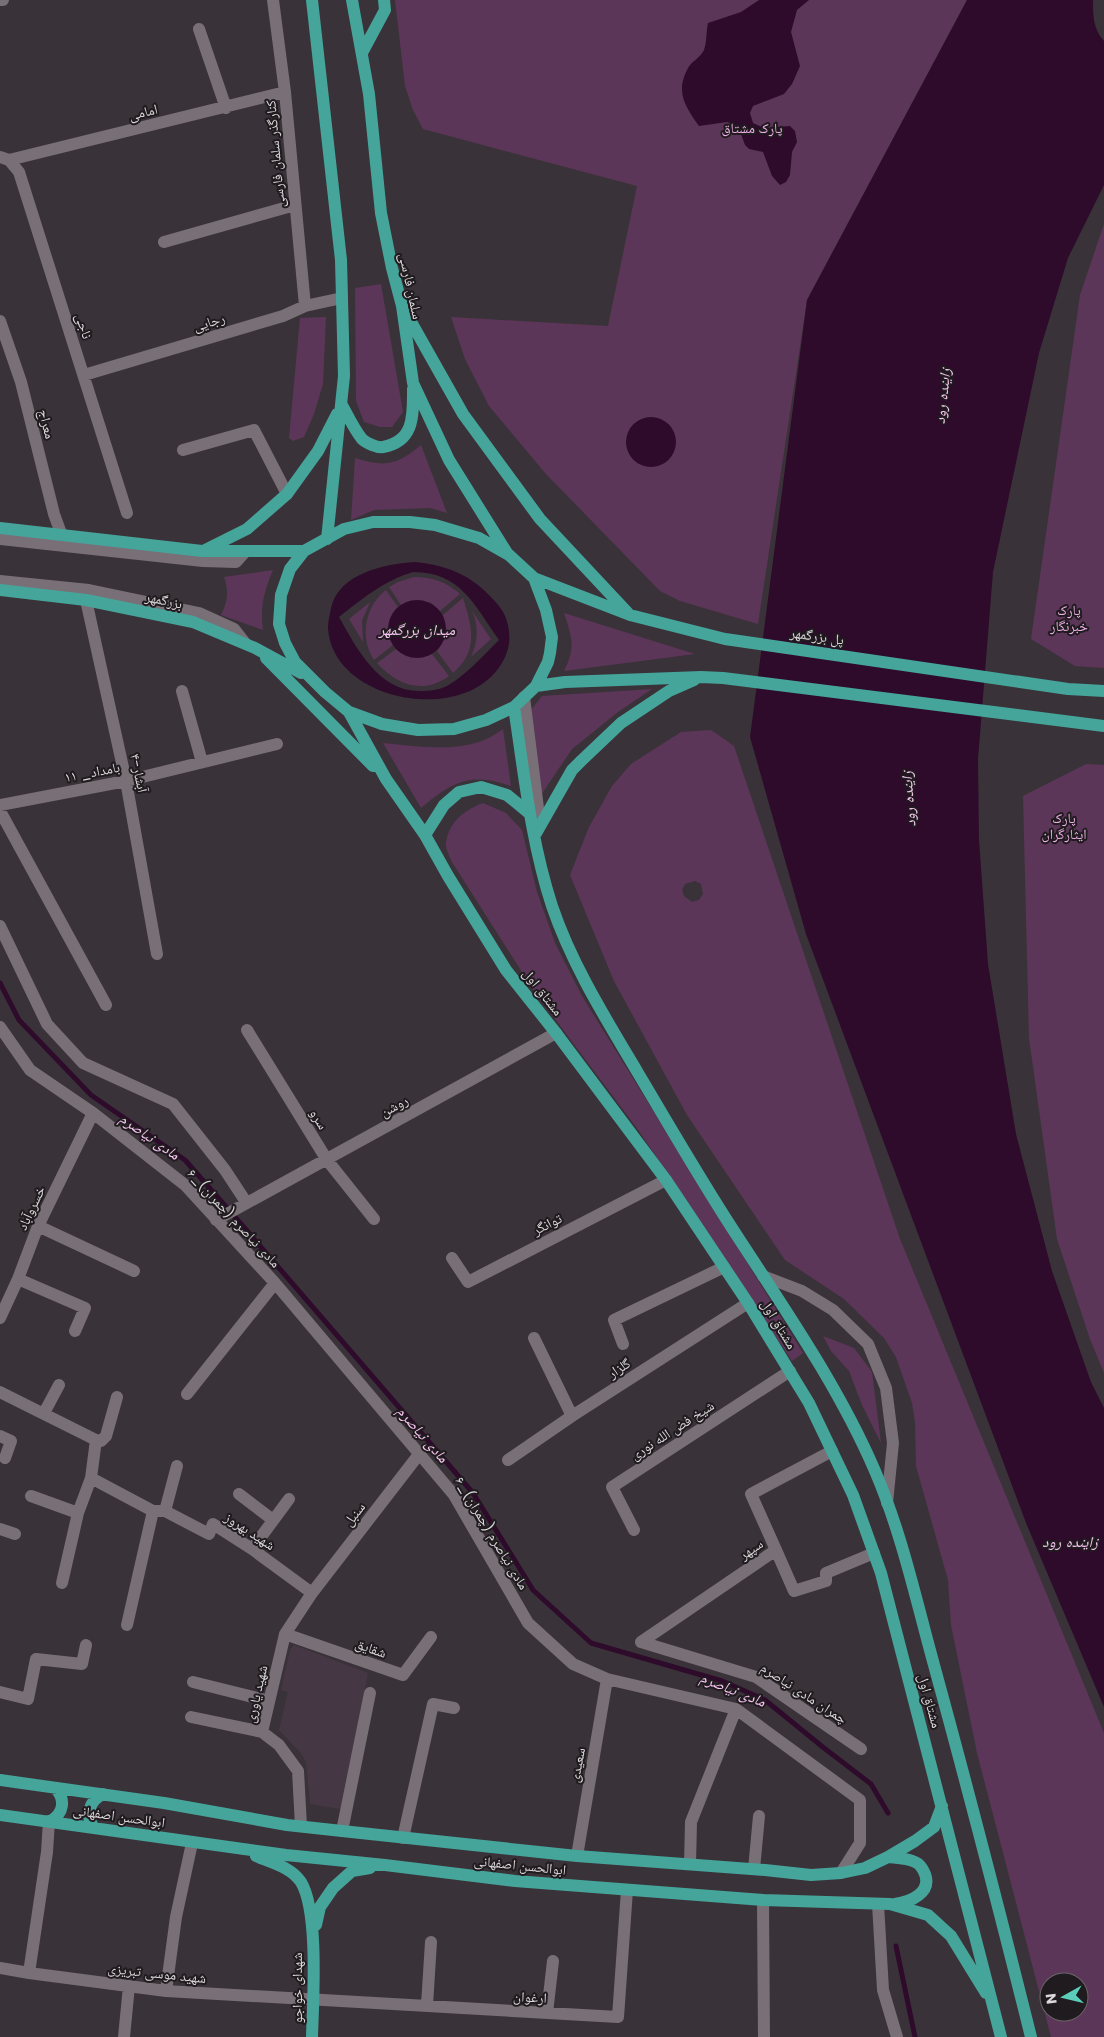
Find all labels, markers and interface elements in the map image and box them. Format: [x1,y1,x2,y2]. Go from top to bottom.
street label: امامی [126,99,160,125]
street label: کنارگذر سلمان فارسی [260,99,290,209]
park label: پارک مشتاق [722,118,783,138]
street label: سلمان فارسی [394,251,428,321]
street label: رجایی [191,308,227,336]
street label: ناجی [70,311,98,342]
water label: زاینده رود [929,365,956,425]
street label: معراج [34,407,60,441]
street label: بزرگمهر [143,586,185,614]
park label: پارک خبرنگار [1049,600,1088,636]
water label: میدان بزرگمهر [378,619,455,640]
street label: پل بزرگمهر [788,622,845,650]
street label: ۴-آبشار [125,752,153,795]
street label: ۱۱ _بامداد [63,757,122,787]
water label: زاینده رود [895,768,920,827]
park label: پارک ایثارگران [1041,808,1087,844]
street label: مشتاق اول [518,964,568,1020]
street label: روشن [376,1090,412,1122]
street label: سرو [305,1105,333,1133]
water label: مادی نیاصرم [116,1108,184,1165]
street label: ۶_مادی نیاصرم (چمران) [183,1164,285,1272]
street label: خسروآباد [12,1182,50,1233]
street label: توانگر [528,1208,565,1240]
street label: مشتاق اول [756,1295,802,1353]
street label: گلزار [603,1353,635,1383]
street label: شیخ فض الله نوری [626,1395,718,1465]
water label: مادی نیاصرم [392,1401,454,1467]
street label: ۶_مادی نیاصرم (چمران) [450,1473,534,1593]
street label: سنبل [338,1498,370,1530]
street label: شهید بهروز [220,1507,279,1555]
water label: زاینده رود [1042,1531,1100,1552]
street label: سپهر [734,1534,767,1565]
street label: شقایق [353,1633,389,1663]
street label: چمران مادی نیاصرم [757,1657,851,1729]
street label: شهید یاوری [240,1663,272,1725]
water label: مادی نیاصرم [697,1666,769,1712]
street label: مشتاق اول [913,1672,947,1730]
street label: سعیدی [564,1746,590,1784]
street label: ابوالحسن اصفهانی [72,1800,166,1832]
street label: ابوالحسن اصفهانی [473,1850,567,1880]
street label: شهدای خواجو [287,1952,307,2024]
street label: شهید موسی تبریزی [107,1958,207,1988]
north arrow [1039,1972,1089,2022]
street label: ارغوان [513,1986,547,2008]
text: N [1040,1992,1062,2005]

